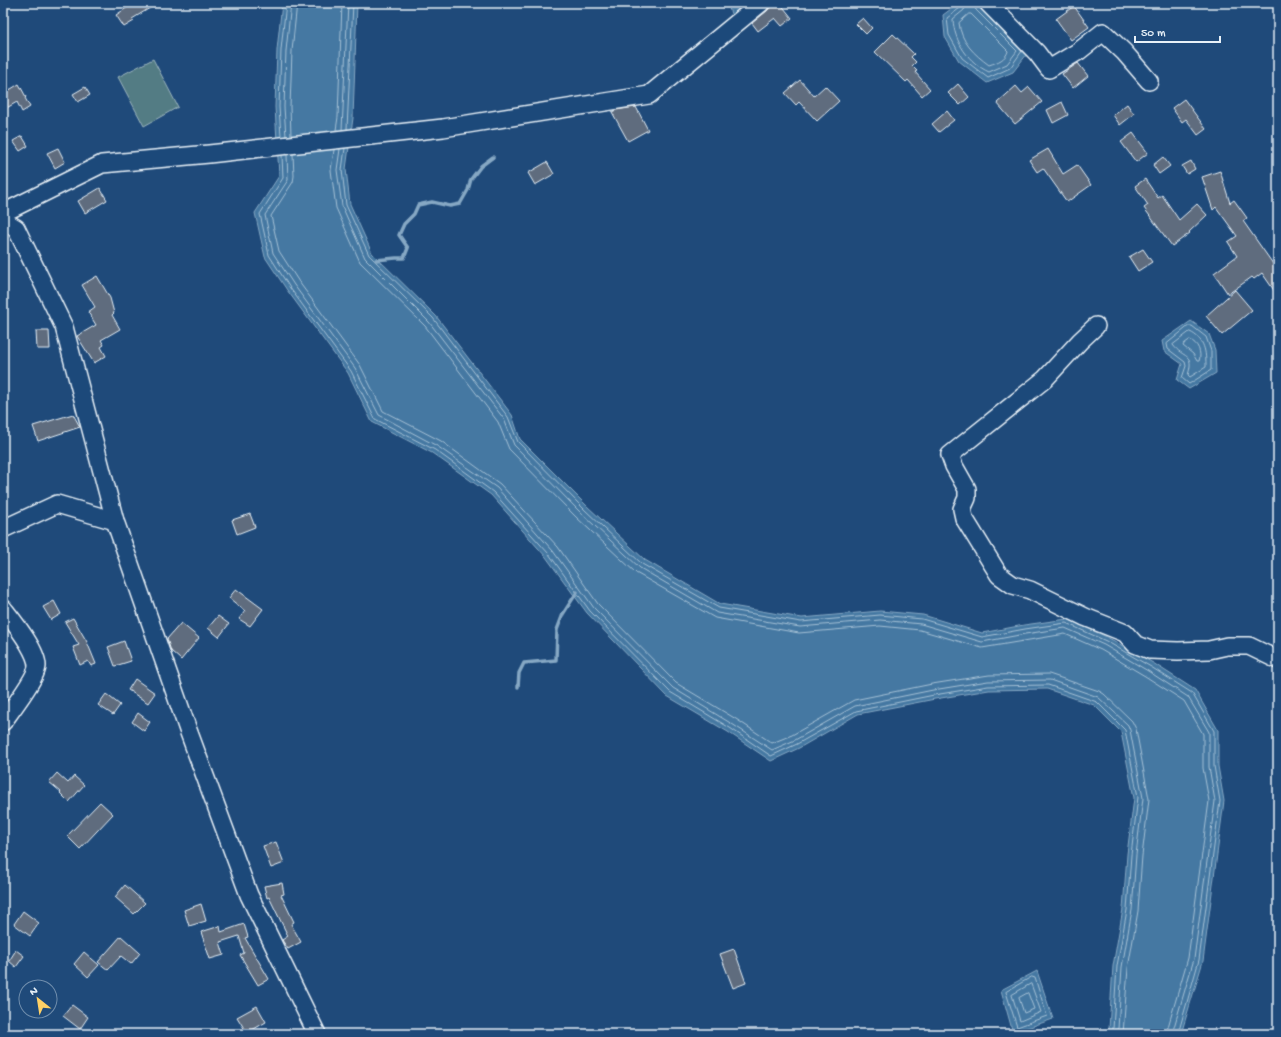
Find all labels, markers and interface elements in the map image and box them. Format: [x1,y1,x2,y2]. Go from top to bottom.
scale bar [1135,18,1220,44]
text: 50 m [1141,27,1166,41]
north arrow [18,979,58,1019]
text: N [28,985,40,999]

